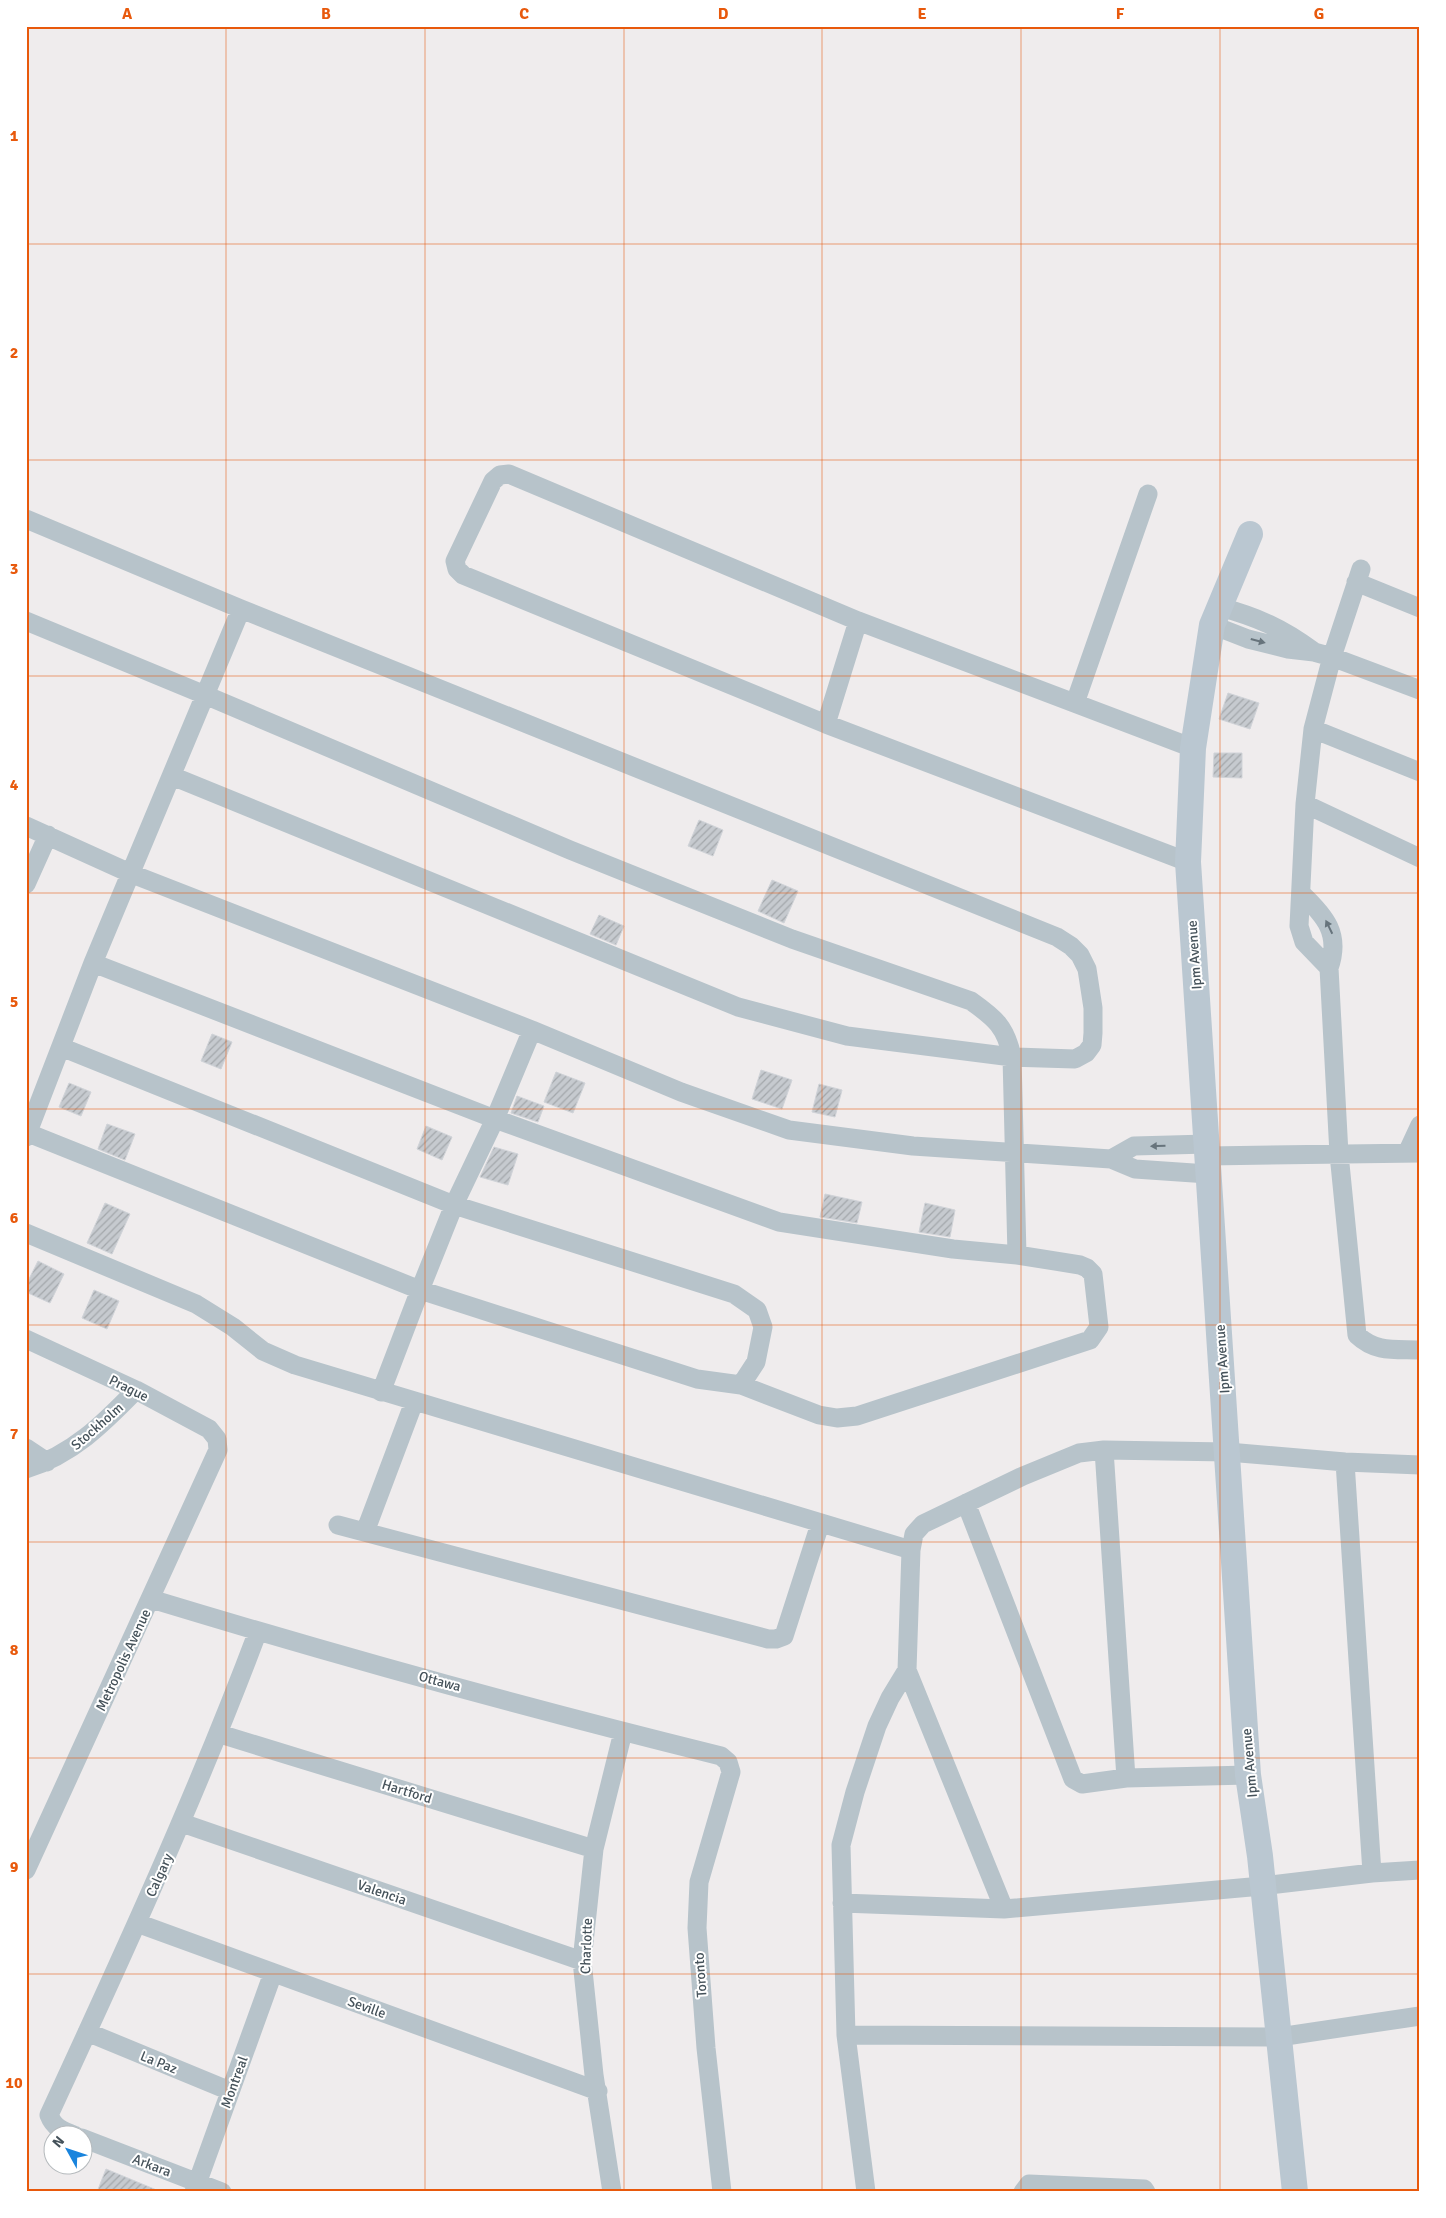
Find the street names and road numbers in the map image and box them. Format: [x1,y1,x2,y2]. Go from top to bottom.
street label: Ipm Avenue [1184,920,1205,990]
street label: Ipm Avenue [1212,1324,1233,1394]
street label: Prague [106,1372,151,1405]
street label: Stockholm [68,1399,127,1454]
street label: Metropolis Avenue [92,1606,155,1714]
street label: Ottawa [417,1668,463,1695]
street label: Ipm Avenue [1238,1728,1261,1798]
street label: Hartford [380,1776,434,1807]
street label: Calgary [142,1850,177,1900]
street label: Valencia [355,1876,409,1909]
street label: Charlotte [577,1918,596,1974]
street label: Toronto [690,1952,711,1998]
street label: Seville [345,1993,388,2022]
street label: La Paz [138,2047,180,2078]
street label: Montreal [217,2054,252,2111]
street label: Arkara [130,2150,174,2181]

